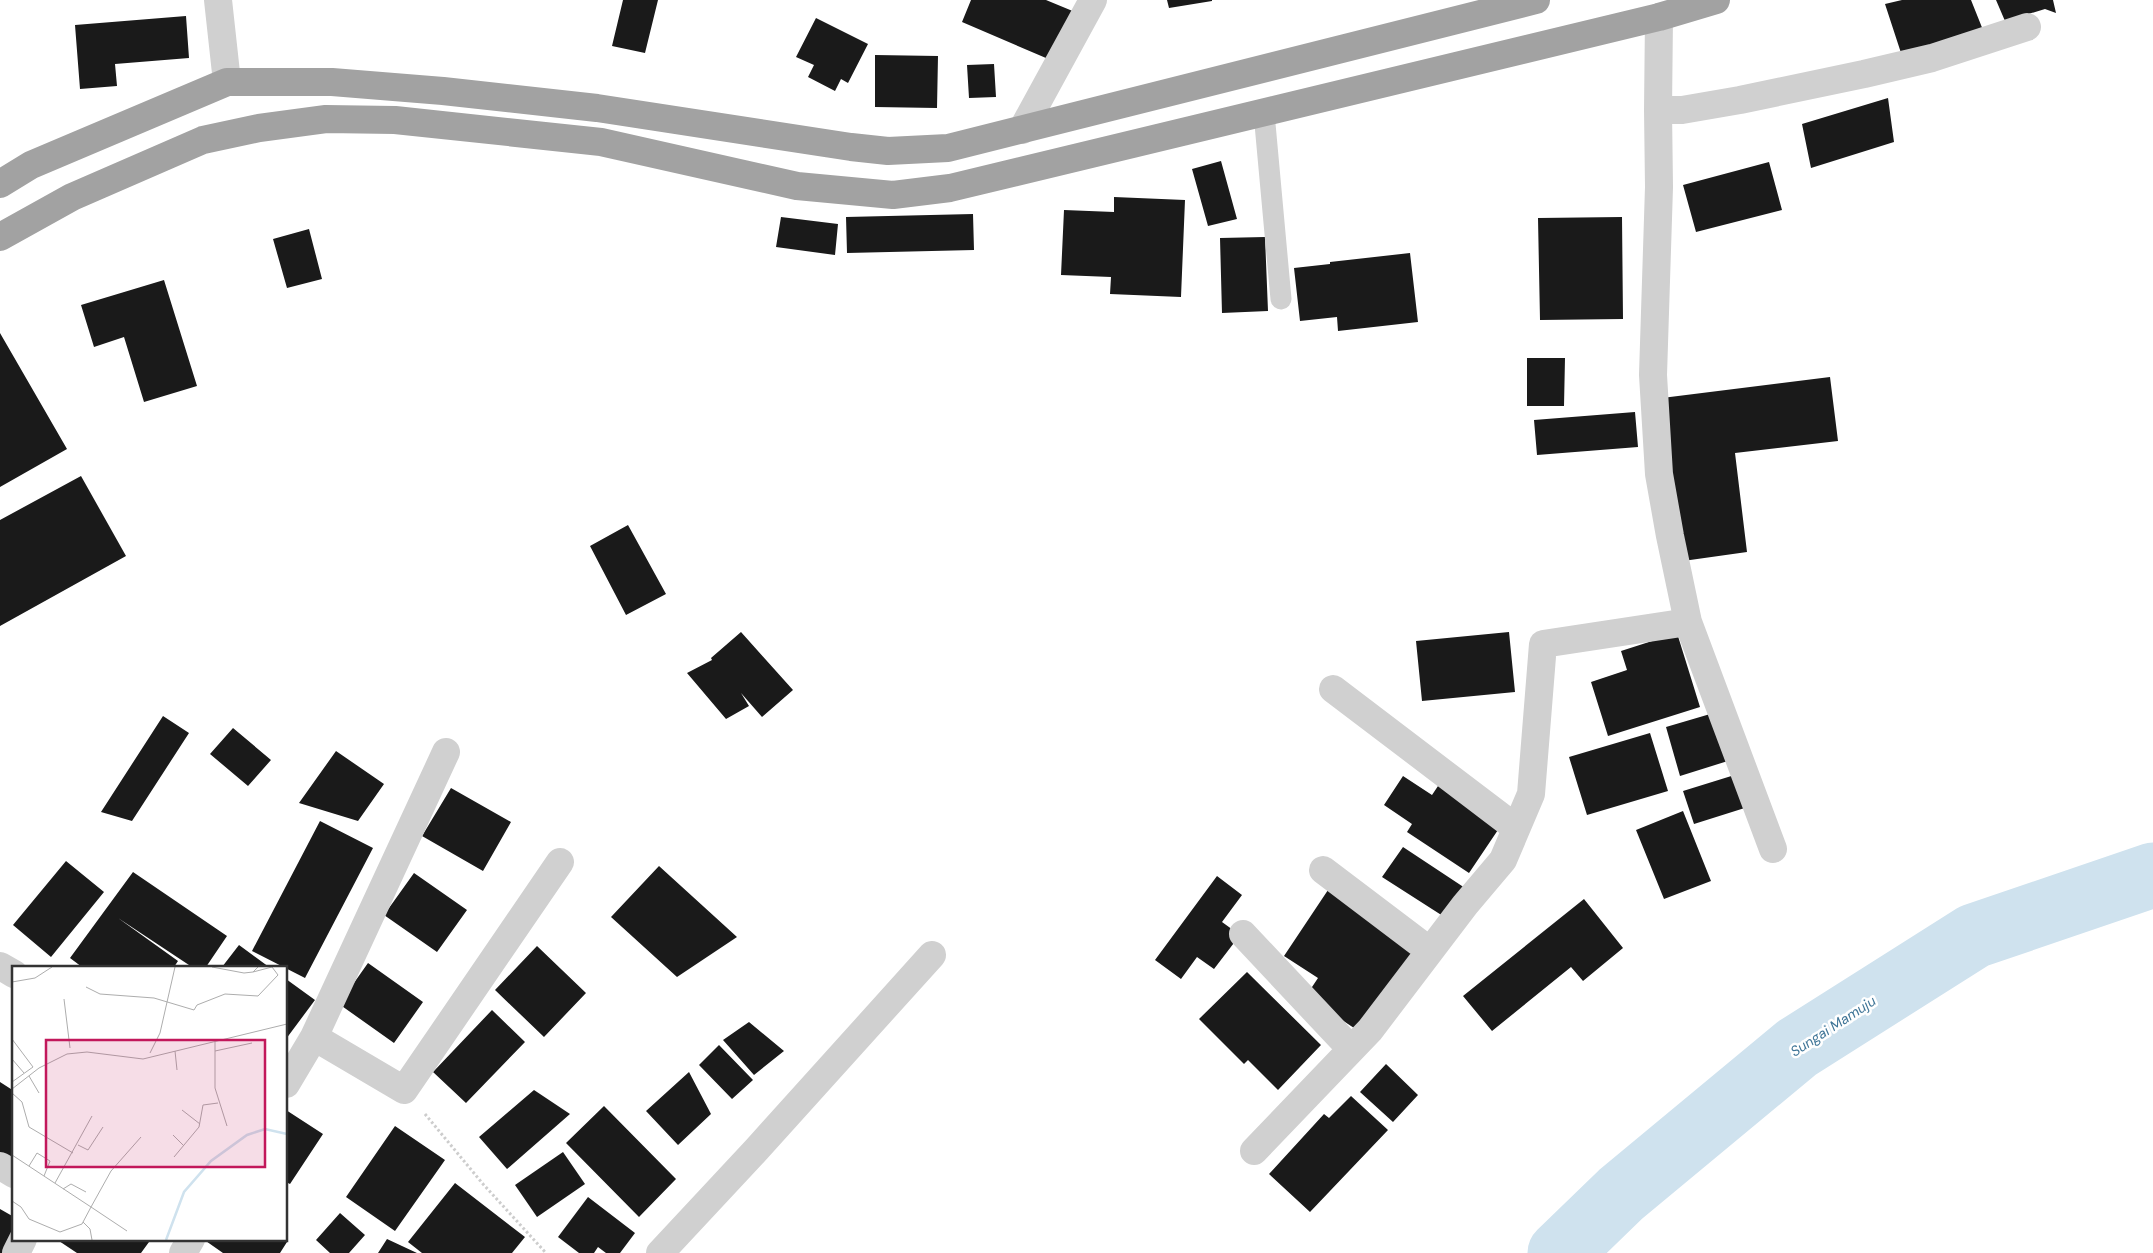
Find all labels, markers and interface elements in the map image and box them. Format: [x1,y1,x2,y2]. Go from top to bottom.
inset map [12,966,288,1240]
water label: Sungai Mamuju [1787,992,1879,1060]

